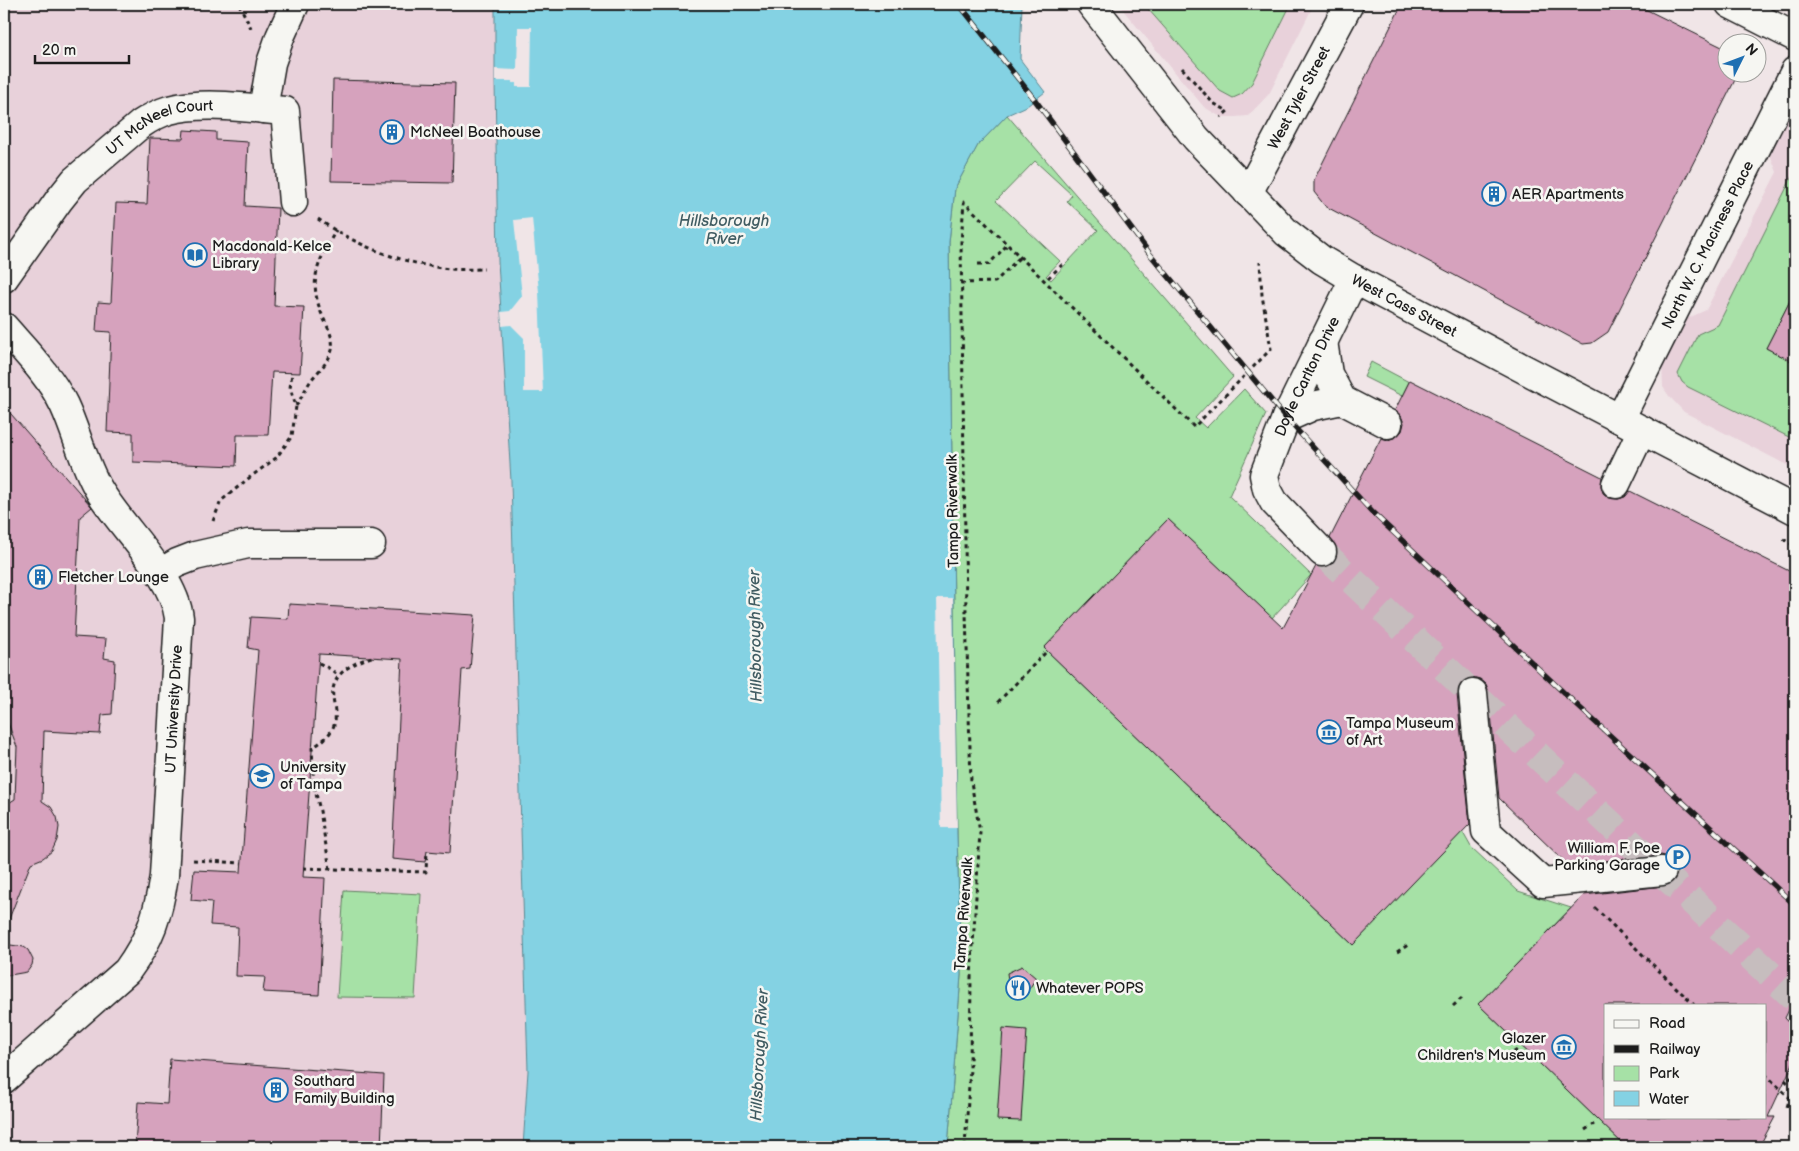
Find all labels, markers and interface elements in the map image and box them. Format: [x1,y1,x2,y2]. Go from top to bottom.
scale bar [35,32,129,64]
north arrow [1716,32,1766,82]
text: N [1741,40,1761,59]
text: 20 m [42,41,76,60]
street label: West Tyler Street [1264,42,1334,153]
street label: UT McNeel Court [102,96,214,159]
building icon: McNeel Boathouse [379,119,405,145]
place label: McNeel Boathouse [410,123,541,142]
street label: North W. C. Maciness Place [1657,157,1758,332]
building icon: AER Apartments [1481,181,1507,207]
place label: AER Apartments [1512,185,1625,204]
water label: Hillsborough River [679,212,770,249]
place label: Macdonald-Kelce Library [212,237,331,273]
library icon: Macdonald-Kelce Library [182,242,208,268]
street label: West Cass Street [1348,270,1461,341]
street label: Doyle Carlton Drive [1270,313,1344,439]
street label: Tampa Riverwalk [942,453,963,568]
building icon: Fletcher Lounge [27,564,53,590]
place label: Fletcher Lounge [58,568,169,587]
water label: Hillsborough River [745,569,767,702]
street label: UT University Drive [161,644,187,774]
place label: Tampa Museum of Art [1346,714,1454,750]
museum icon: Tampa Museum of Art [1316,719,1342,745]
place label: University of Tampa [280,758,346,794]
school or university icon: University of Tampa [249,763,275,789]
place label: William F. Poe Parking Garage [1554,839,1660,875]
parking icon: William F. Poe Parking Garage [1665,844,1691,870]
street label: Tampa Riverwalk [951,856,977,971]
restaurant icon: Whatever POPS [1005,975,1031,1001]
place label: Whatever POPS [1036,979,1144,998]
water label: Hillsborough River [747,987,773,1121]
legend [1604,1004,1766,1118]
text: Road [1649,1014,1685,1033]
place label: Glazer Children's Museum [1417,1029,1547,1065]
museum icon: Glazer Children's Museum [1551,1034,1577,1060]
text: Railway [1649,1040,1700,1059]
text: Park [1649,1064,1680,1083]
place label: Southard Family Building [294,1072,395,1108]
building icon: Southard Family Building [263,1077,289,1103]
text: Water [1649,1090,1689,1109]

